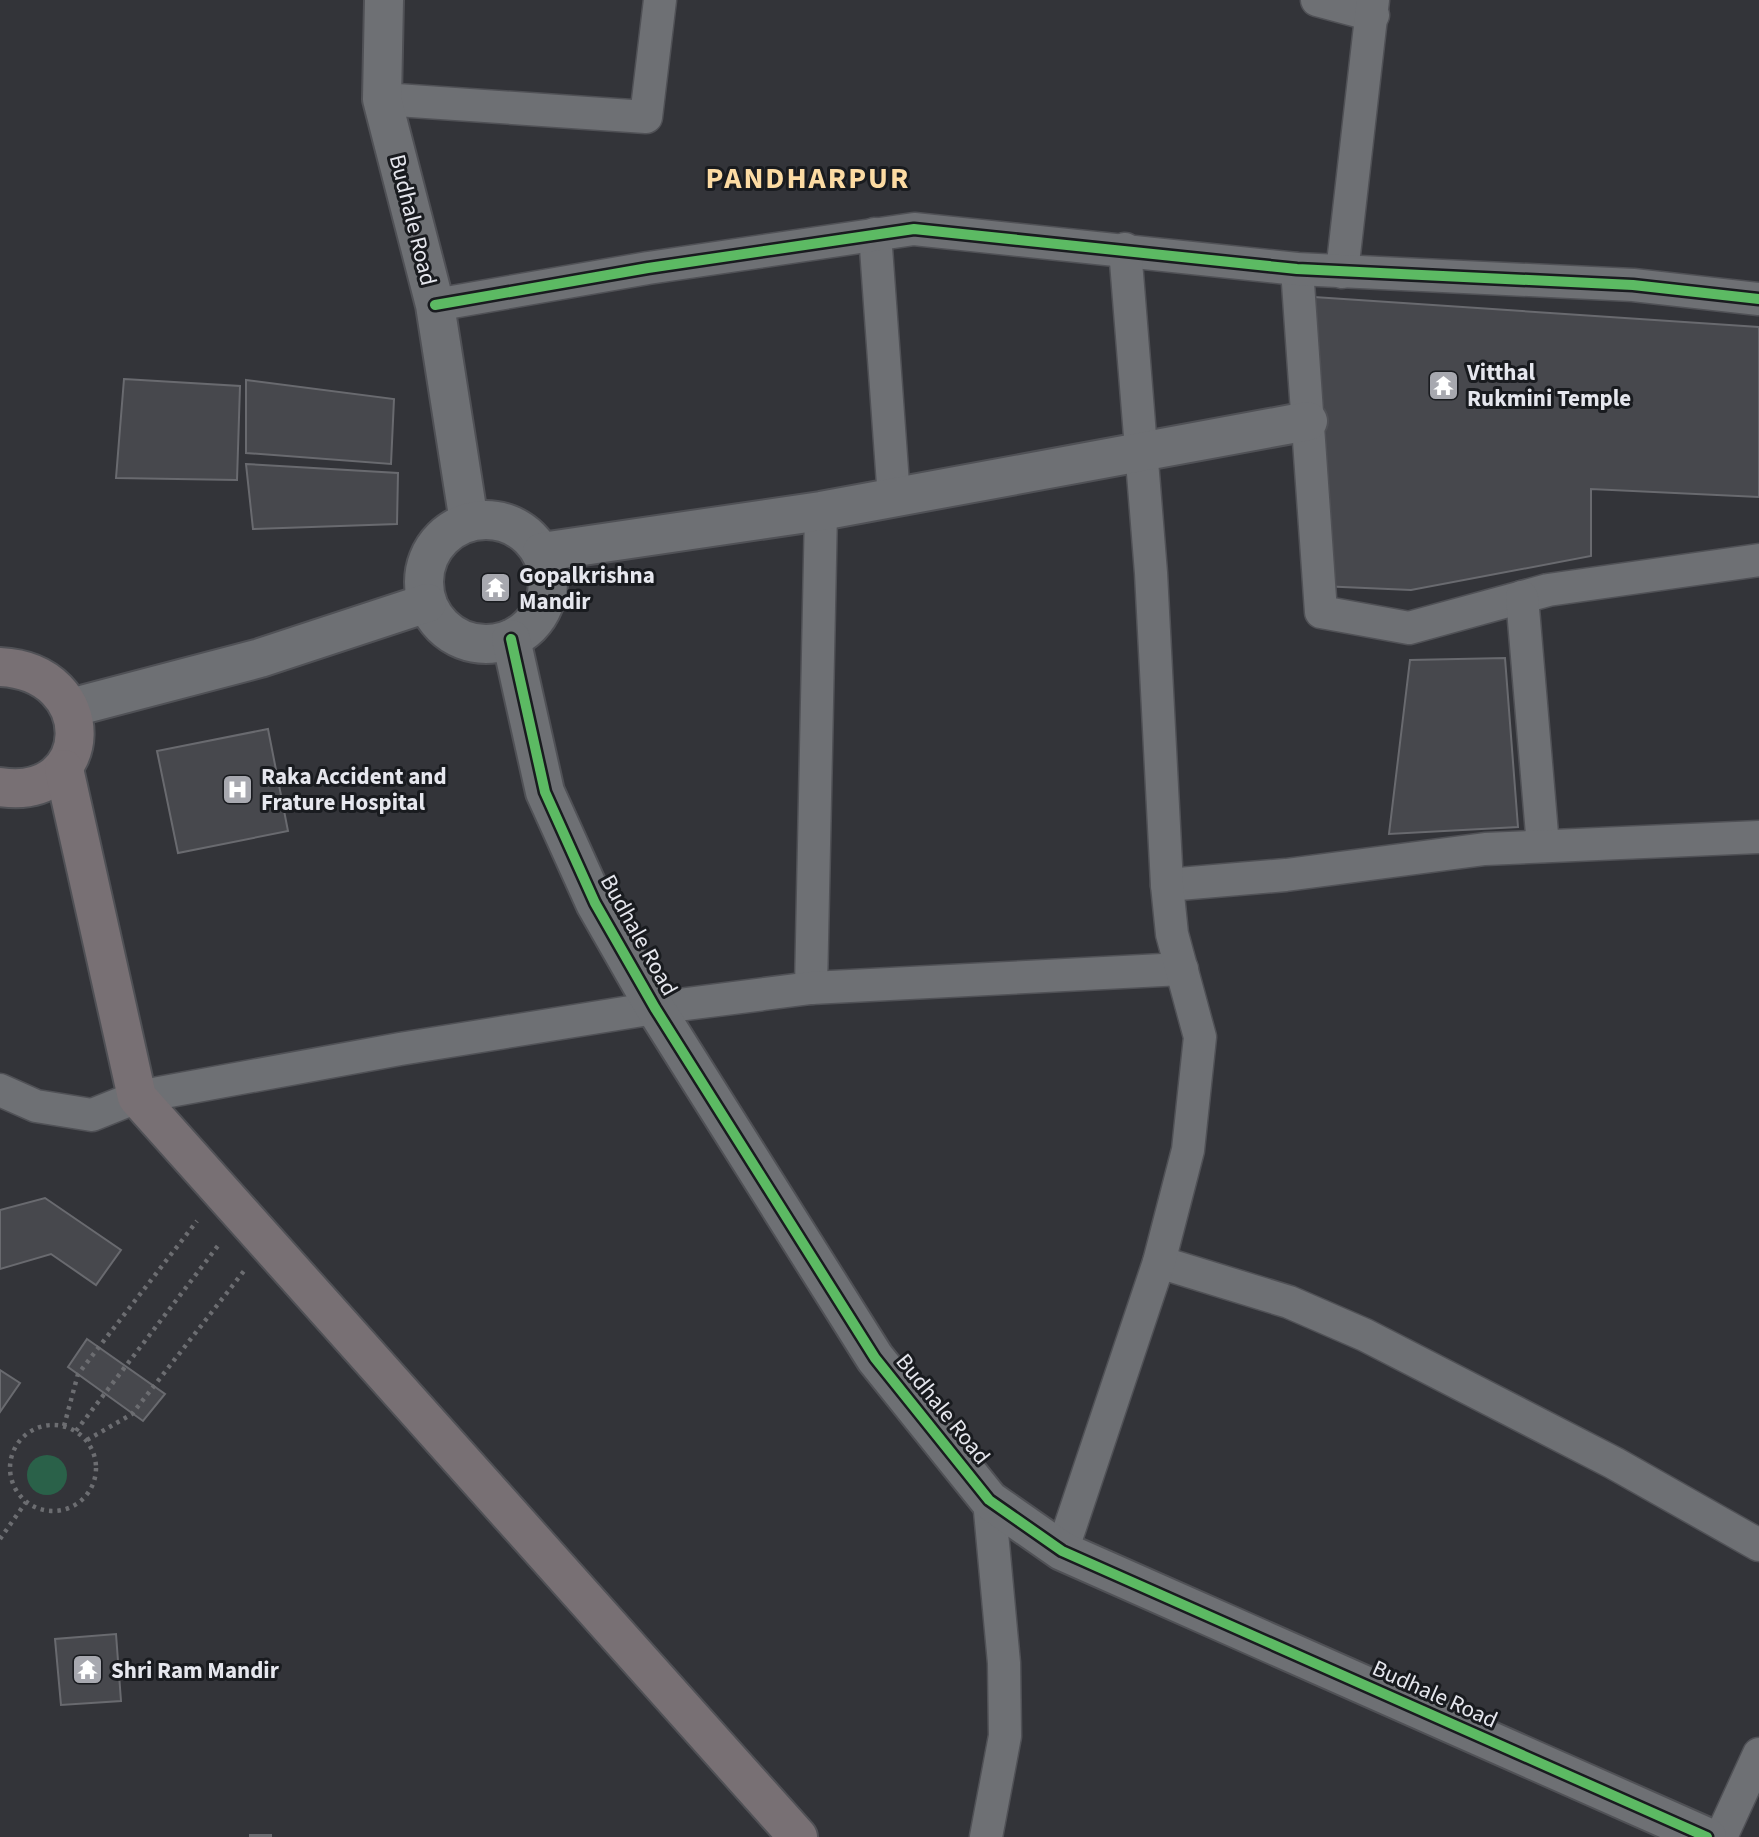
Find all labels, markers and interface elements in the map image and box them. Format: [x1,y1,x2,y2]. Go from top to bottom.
street label: Budhale Road [381,151,445,289]
district label: PANDHARPUR [706,157,910,200]
place label: Vitthal Rukmini Temple [1466,356,1631,415]
temple icon: Vitthal Rukmini Temple [1427,368,1461,402]
place label: Gopalkrishna Mandir [519,559,655,618]
temple icon: Gopalkrishna Mandir [479,571,513,605]
place label: Raka Accident and Frature Hospital [261,760,447,819]
hospital icon: Raka Accident and Frature Hospital [221,772,255,806]
street label: Budhale Road [592,868,686,1002]
street label: Budhale Road [888,1346,998,1472]
street label: Budhale Road [1367,1652,1503,1736]
temple icon: Shri Ram Mandir [71,1653,105,1687]
place label: Shri Ram Mandir [111,1654,280,1687]

